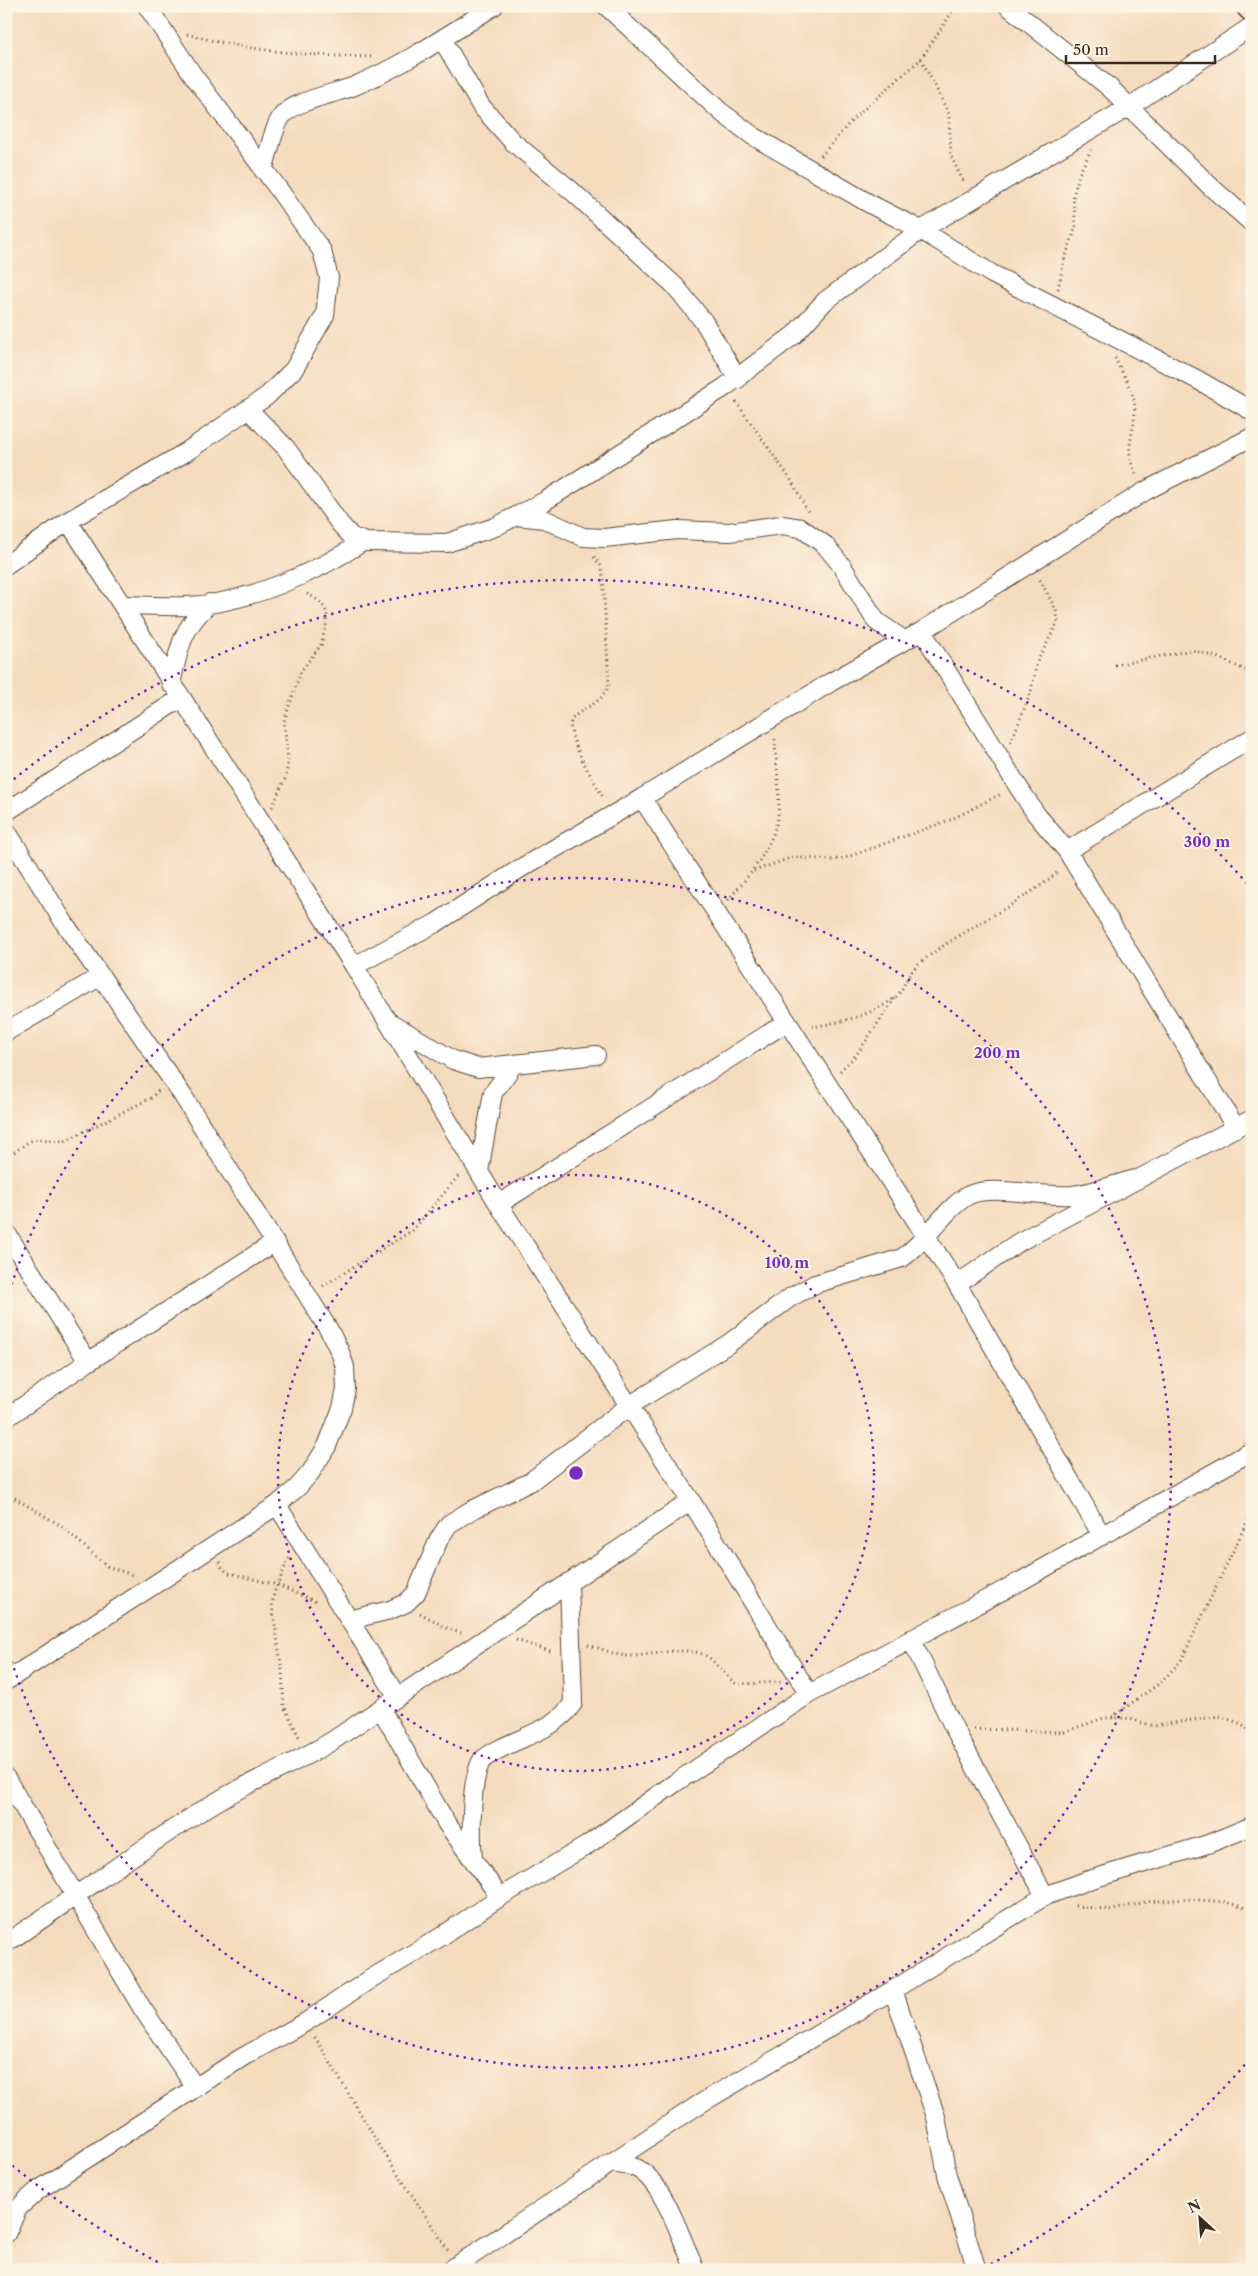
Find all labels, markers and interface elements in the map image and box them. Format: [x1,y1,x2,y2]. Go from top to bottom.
scale bar [1066,32,1214,64]
text: 50 m [1073,40,1109,59]
text: 300 m [1184,832,1230,851]
text: 200 m [974,1043,1020,1062]
text: 100 m [765,1253,809,1272]
centre of rings [567,1464,585,1482]
north arrow [1176,2194,1226,2244]
text: N [1185,2196,1204,2217]

